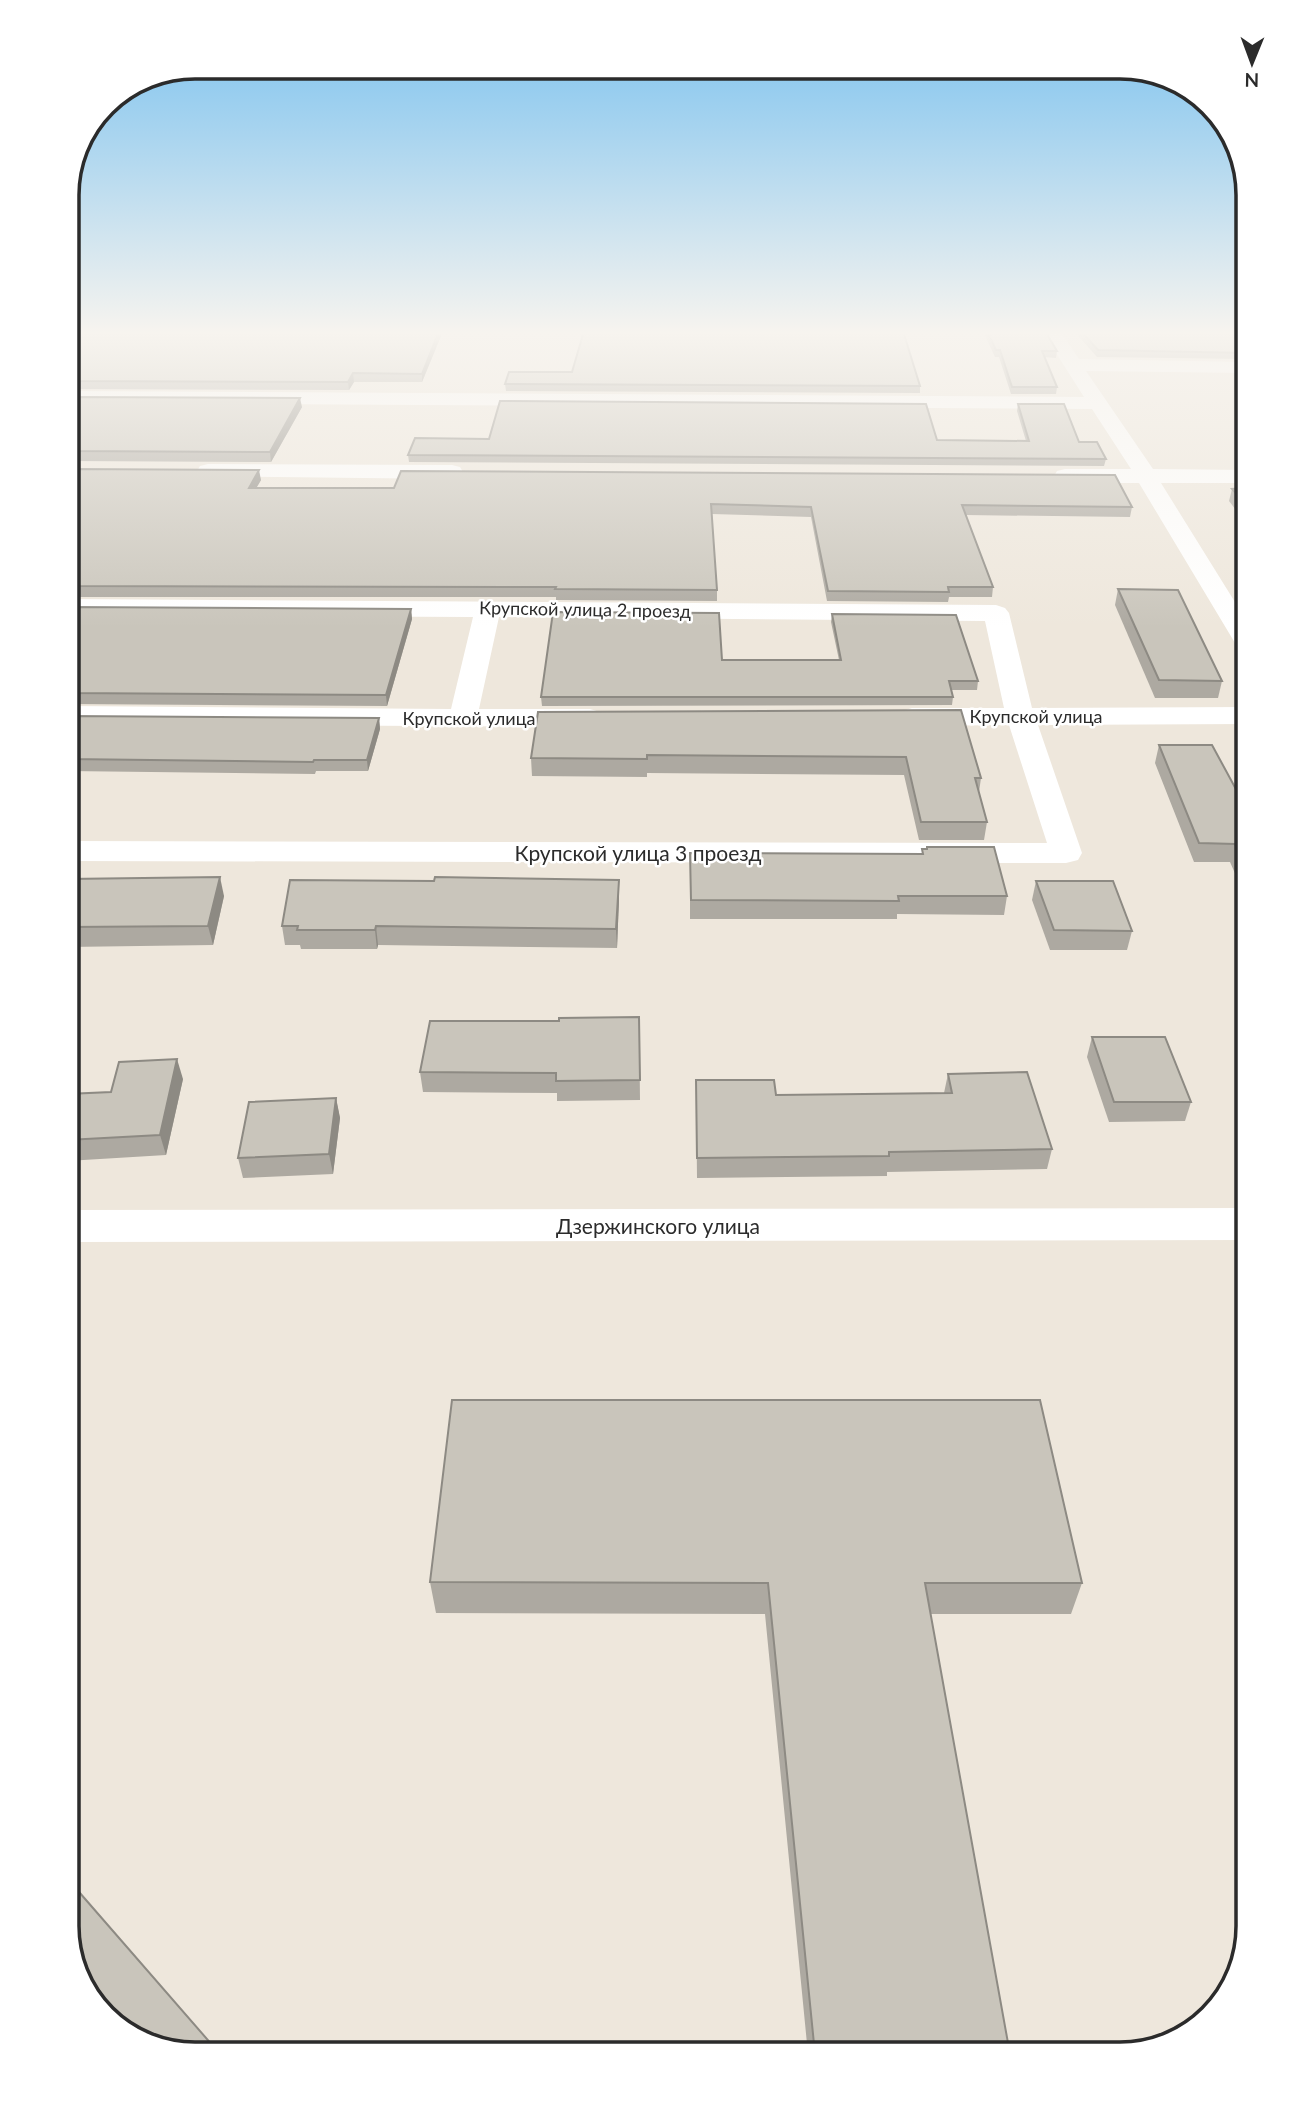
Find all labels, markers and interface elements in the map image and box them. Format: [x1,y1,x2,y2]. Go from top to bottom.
north arrow [1217,28,1287,98]
text: N [1244,69,1259,92]
street label: Крупской улица 2 проезд [479,596,691,622]
street label: Крупской улица [969,705,1103,727]
street label: Крупской улица [402,707,536,729]
street label: Крупской улица 3 проезд [514,840,762,865]
street label: Дзержинского улица [556,1213,760,1238]

